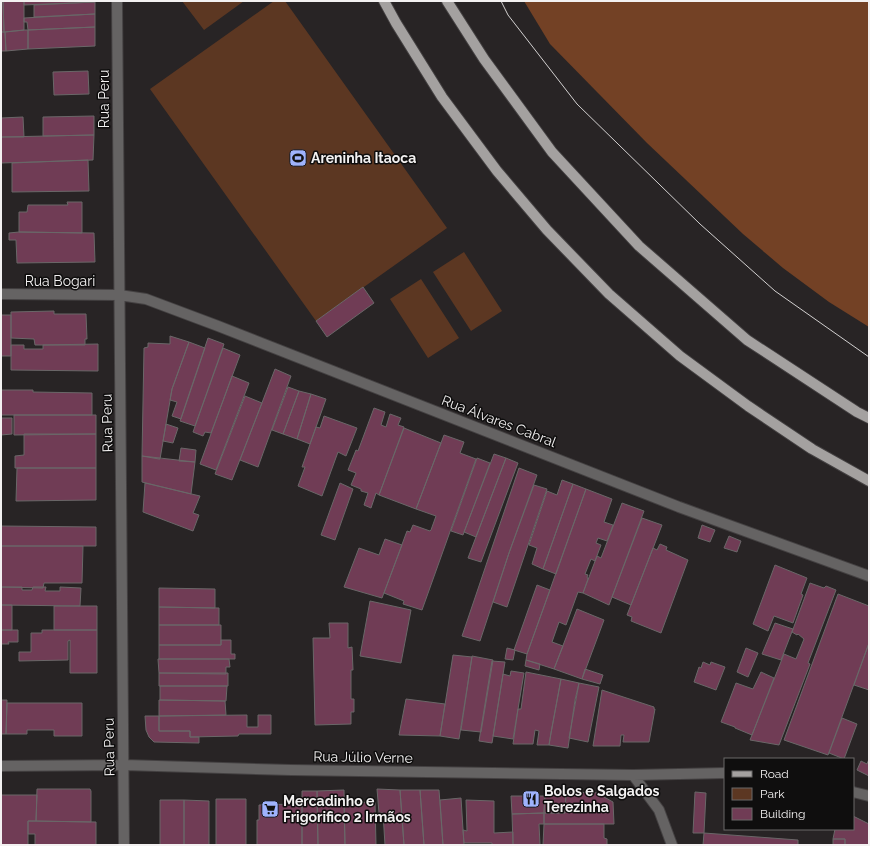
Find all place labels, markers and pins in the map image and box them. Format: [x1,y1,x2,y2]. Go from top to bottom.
sports icon: Areninha Itaoca [288,148,308,168]
place label: Areninha Itaoca [311,150,416,166]
place label: Bolos e Salgados Terezinha [544,783,659,815]
restaurant icon: Bolos e Salgados Terezinha [521,789,541,809]
place label: Mercadinho e Frigorifico 2 Irmãos [283,793,411,825]
supermarket icon: Mercadinho e Frigorifico 2 Irmãos [260,799,280,819]

